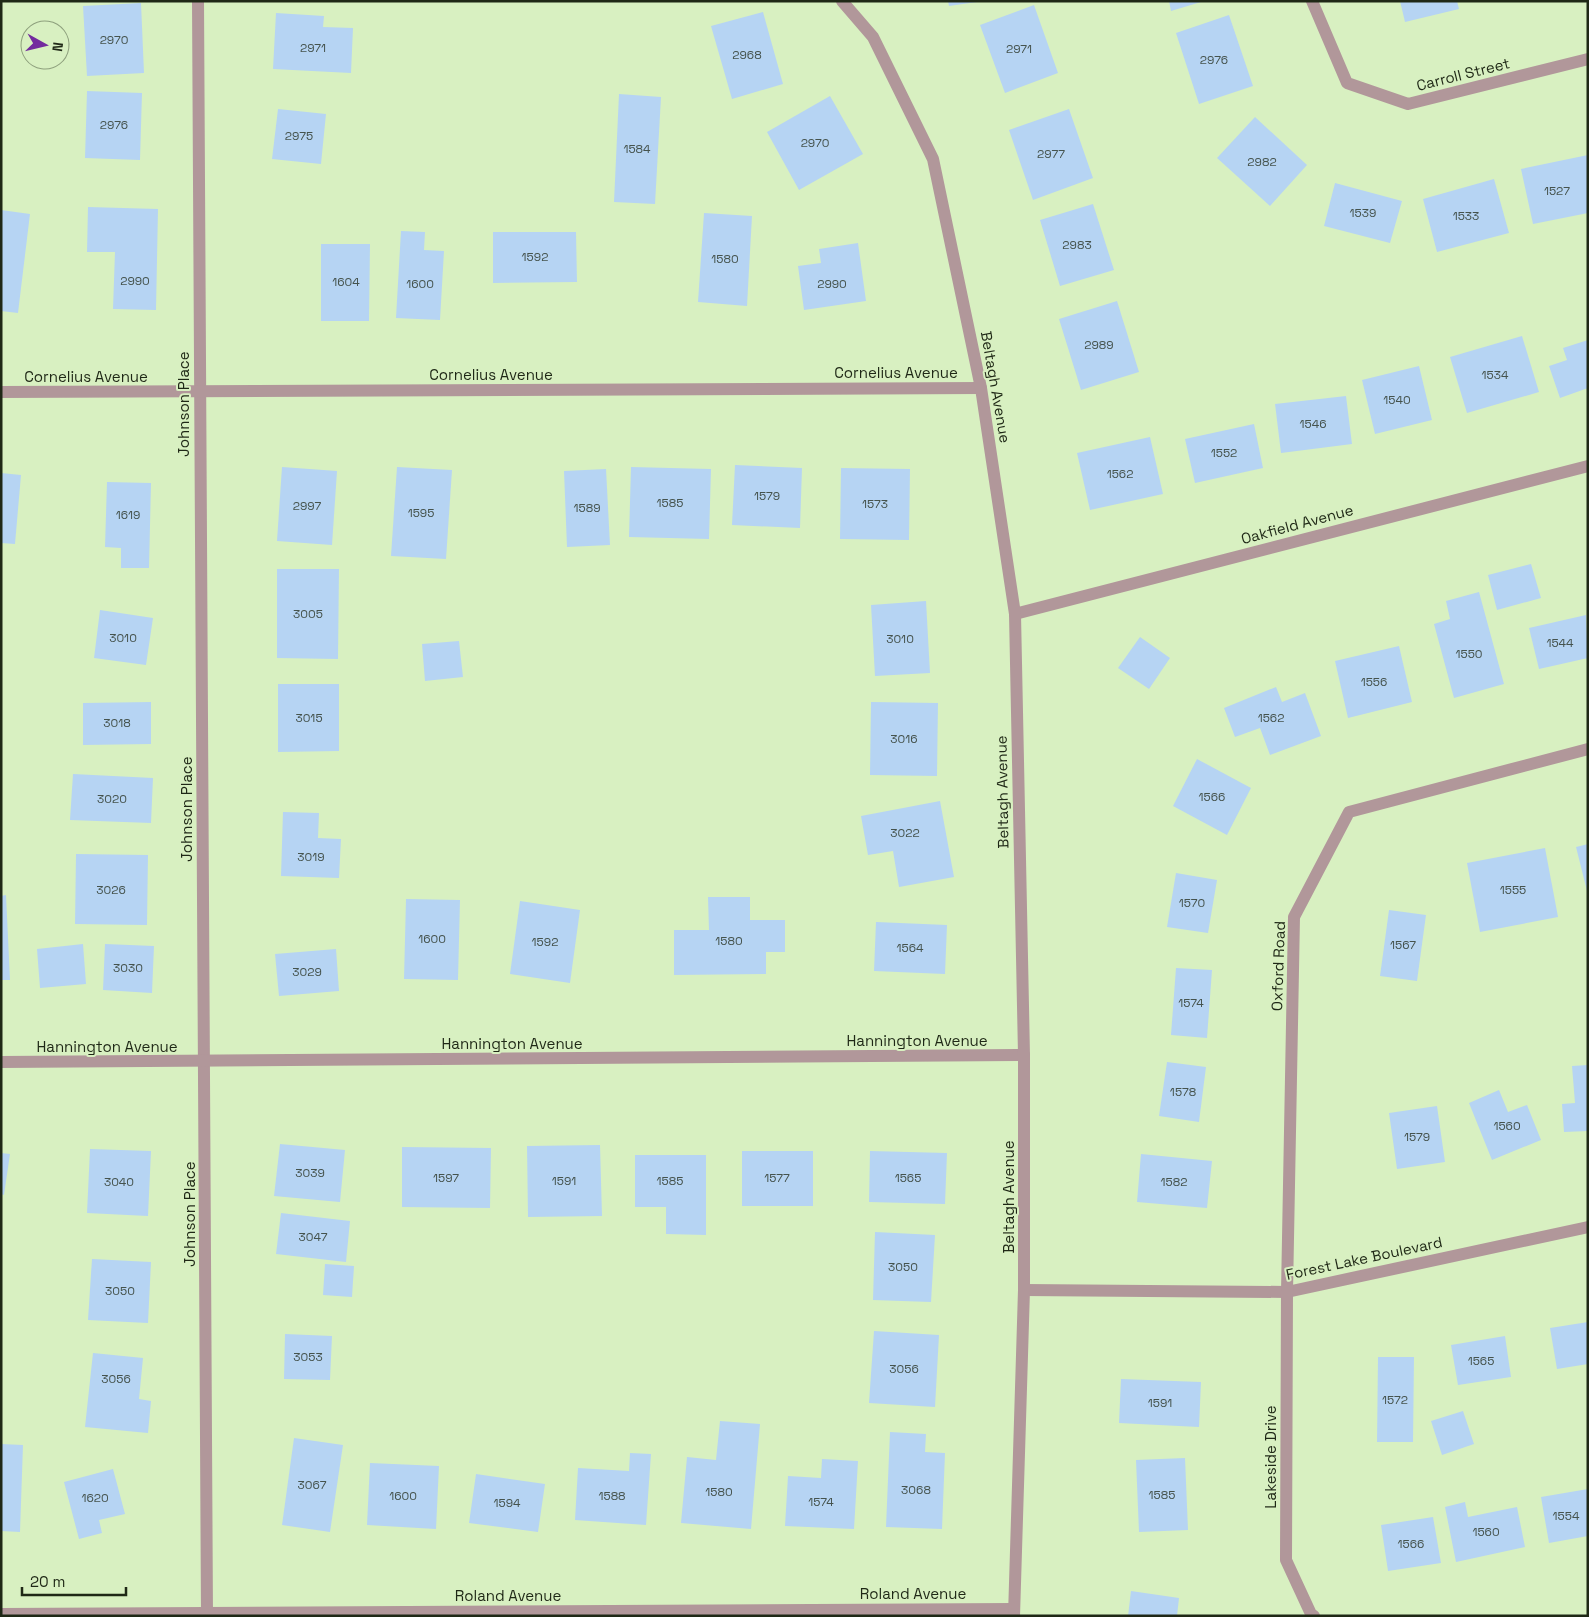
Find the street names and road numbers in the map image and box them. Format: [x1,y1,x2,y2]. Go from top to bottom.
street label: Carroll Street [1414,53,1512,95]
street label: Beltagh Avenue [977,330,1015,445]
street label: Johnson Place [174,351,193,457]
street label: Cornelius Avenue [834,363,958,382]
street label: Cornelius Avenue [429,365,553,384]
street label: Cornelius Avenue [24,367,148,386]
street label: Oakfield Avenue [1239,500,1355,548]
street label: Beltagh Avenue [992,735,1012,849]
street label: Johnson Place [177,756,196,862]
street label: Oxford Road [1267,921,1289,1011]
street label: Hannington Avenue [846,1031,988,1050]
street label: Hannington Avenue [441,1034,583,1053]
street label: Hannington Avenue [36,1037,178,1056]
street label: Beltagh Avenue [999,1140,1018,1254]
street label: Johnson Place [180,1161,199,1267]
street label: Forest Lake Boulevard [1284,1232,1444,1284]
street label: Lakeside Drive [1261,1405,1280,1509]
street label: Roland Avenue [860,1584,966,1603]
street label: Roland Avenue [455,1586,561,1605]

